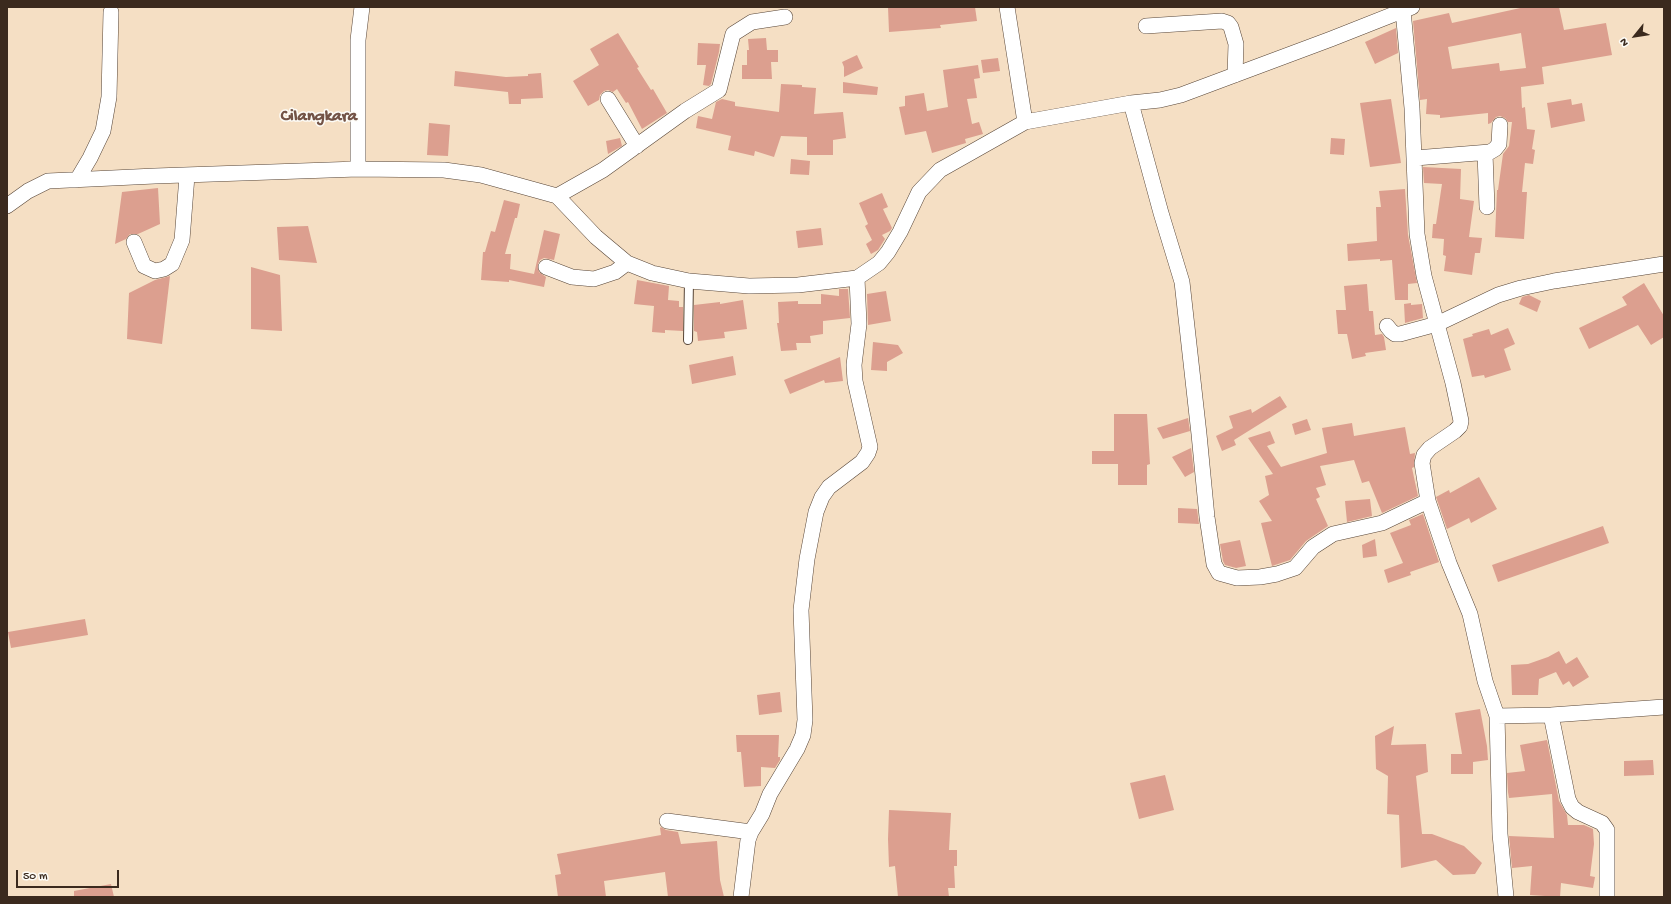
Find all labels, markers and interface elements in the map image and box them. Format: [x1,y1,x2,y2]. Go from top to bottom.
north arrow [1615,16,1655,56]
text: N [1618,36,1632,48]
district label: Cilangkara [281,107,357,127]
scale bar [18,862,121,888]
text: 50 m [23,870,48,884]

